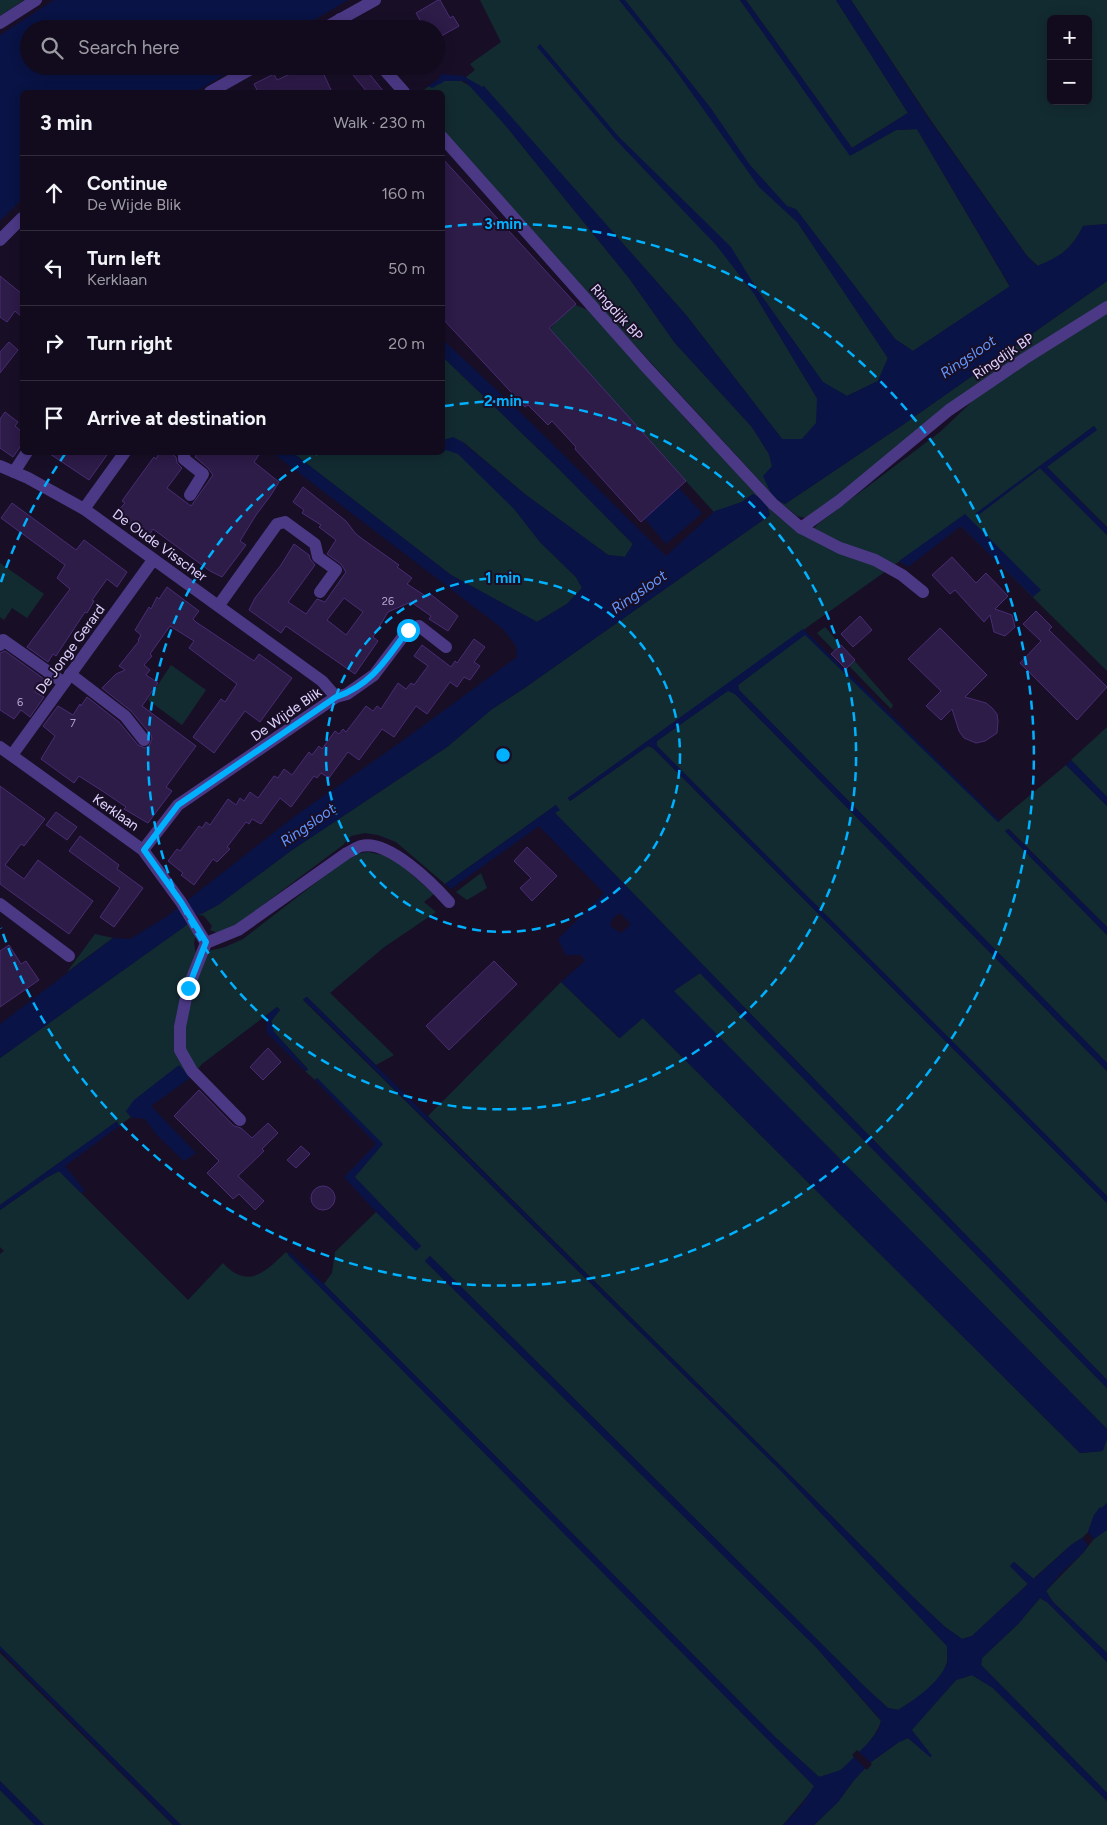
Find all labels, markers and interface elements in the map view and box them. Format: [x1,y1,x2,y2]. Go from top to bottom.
map controls [1047,15,1092,105]
button: + [1047,15,1092,60]
search box [20,20,445,75]
icon: search [38,34,66,62]
text: Search here [78,36,180,59]
button: − [1047,60,1092,105]
text: 3 min [40,110,92,135]
text: Walk · 230 m [333,113,425,132]
text: Continue [87,172,167,195]
icon: ahead [40,179,68,207]
text: 160 m [382,184,425,203]
text: De Wijde Blik [87,195,181,214]
text: 3 min [484,215,522,233]
text: Turn left [87,247,161,270]
icon: left [40,254,68,282]
text: 50 m [388,259,425,278]
text: Kerklaan [87,270,147,289]
street label: Ringdijk BP [587,281,646,344]
icon: right [40,329,68,357]
street label: Ringdijk BP [969,330,1037,383]
text: Turn right [87,332,173,355]
water label: Ringsloot [937,332,1000,382]
text: 20 m [388,334,425,353]
text: 2 min [484,392,522,410]
icon: arrive [40,404,68,432]
text: Arrive at destination [87,407,266,430]
street label: De Oude Visscher [109,505,210,585]
water label: Ringsloot [608,566,670,618]
text: 1 min [485,569,521,587]
house number: 26 [382,595,394,608]
street label: De Jonge Gerard [32,601,109,697]
route start [397,619,420,642]
street label: De Wijde Blik [248,684,325,745]
house number: 6 [17,696,23,709]
house number: 7 [70,717,76,730]
centre of rings [494,746,512,764]
street label: Kerklaan [89,790,142,835]
water label: Ringsloot [277,799,339,851]
route end [177,977,200,1000]

